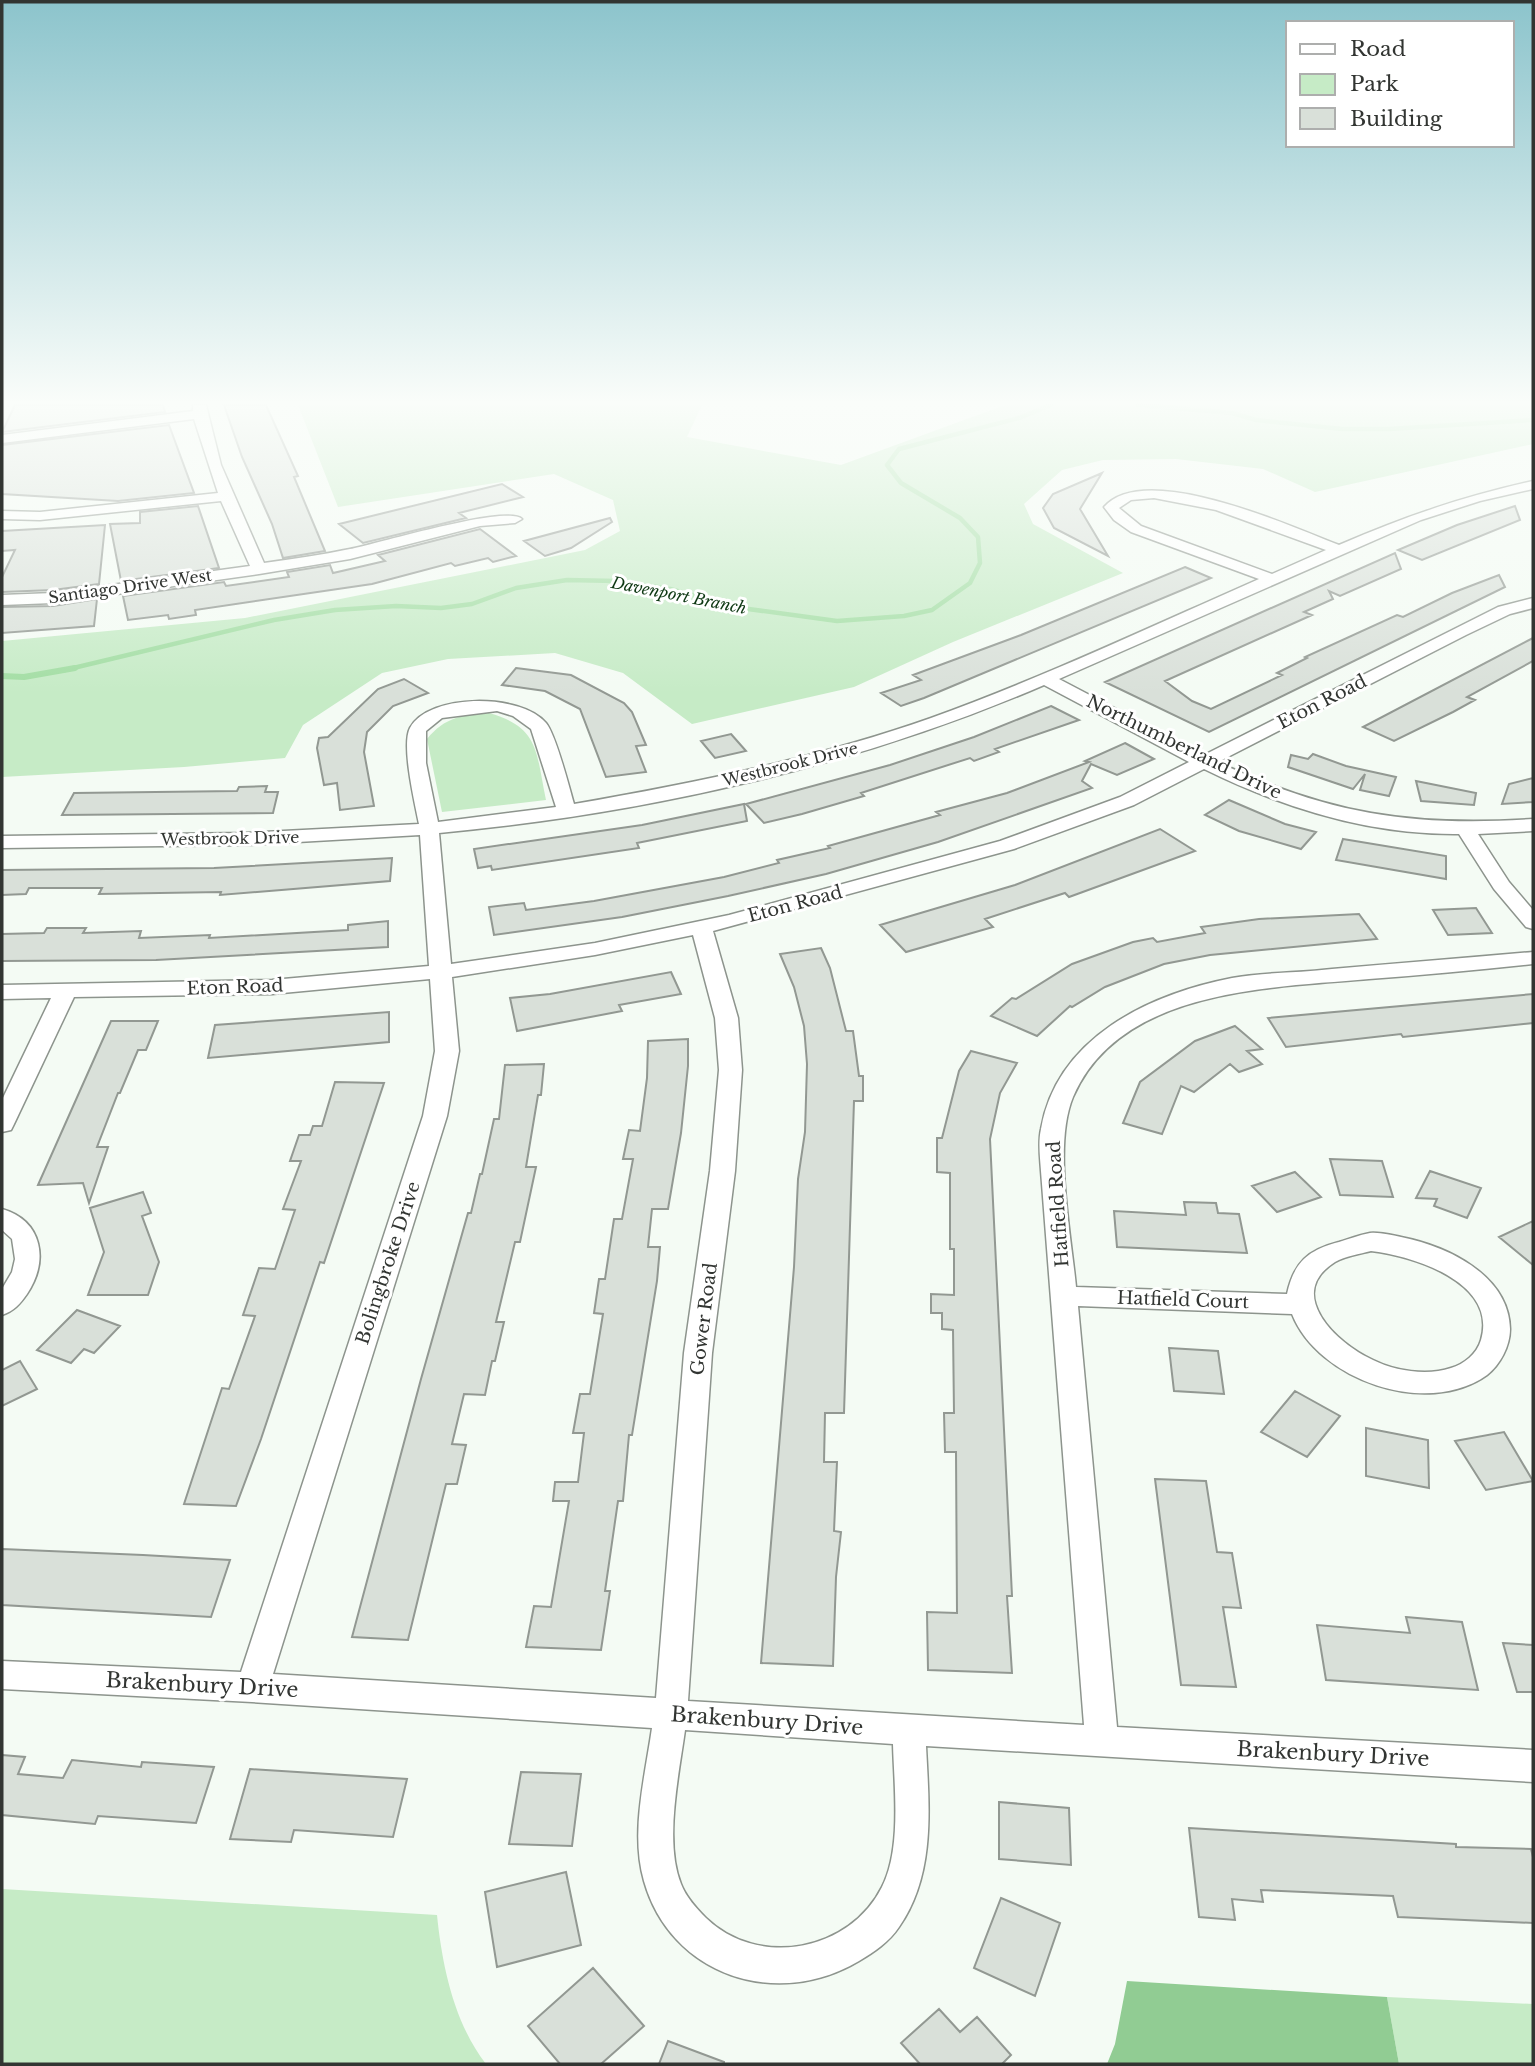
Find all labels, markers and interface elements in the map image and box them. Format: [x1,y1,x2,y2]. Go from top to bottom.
legend [1286,21,1514,147]
text: Road [1350,36,1406,62]
text: Park [1350,71,1399,97]
text: Building [1350,106,1443,132]
street label: Santiago Drive West [47,565,213,607]
water label: Davenport Branch [609,572,748,618]
street label: Eton Road [1274,670,1370,734]
street label: Northumberland Drive [1083,690,1285,804]
street label: Westbrook Drive [719,737,860,791]
street label: Westbrook Drive [159,827,300,849]
street label: Eton Road [745,881,845,927]
street label: Eton Road [186,974,284,1000]
street label: Hatfield Road [1043,1140,1073,1268]
street label: Bolingbroke Drive [351,1179,425,1347]
street label: Gower Road [686,1261,722,1377]
street label: Hatfield Court [1117,1287,1250,1313]
street label: Brakenbury Drive [105,1667,299,1703]
street label: Brakenbury Drive [670,1701,864,1741]
street label: Brakenbury Drive [1236,1736,1430,1772]

